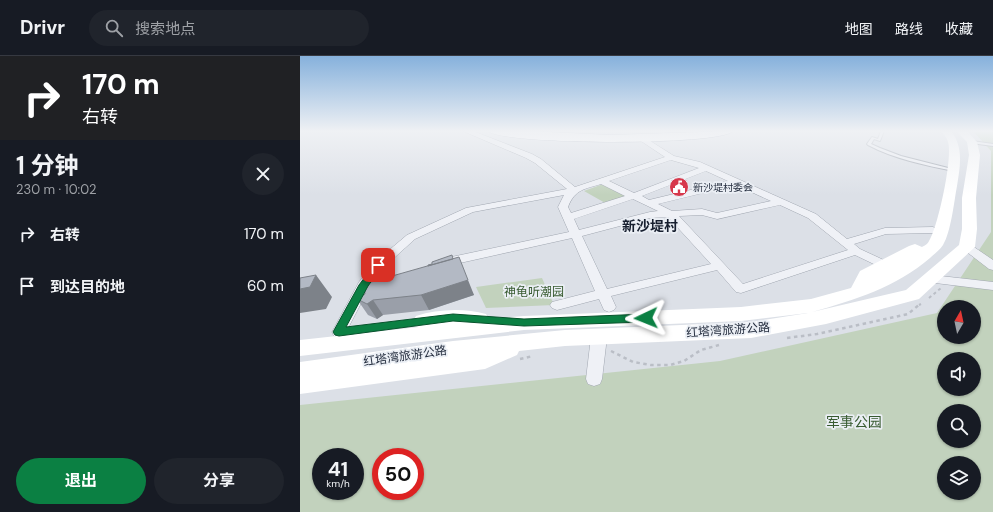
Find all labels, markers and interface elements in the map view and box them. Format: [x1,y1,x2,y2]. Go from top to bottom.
search box [89,10,369,46]
text: Drivr [20,15,65,40]
icon: search [103,17,125,39]
text: 搜索地点 [135,19,195,39]
text: 地图 [845,20,873,38]
text: 路线 [895,20,923,38]
text: 收藏 [945,20,973,38]
text: 170 m [82,66,160,103]
icon: right [16,72,68,124]
text: 右转 [82,105,118,129]
text: 1 分钟 [16,150,78,181]
button: close [242,153,284,195]
public building icon: 新沙堤村委会 [668,176,690,198]
text: 230 m · 10:02 [16,181,96,198]
place label: 新沙堤村委会 [693,181,753,194]
district label: 新沙堤村 [622,217,678,235]
icon: right [16,223,38,245]
text: 170 m [244,224,284,244]
text: 右转 [50,225,80,245]
pin [361,248,395,282]
icon: arrive [367,254,389,276]
icon: arrive [16,275,38,297]
text: 60 m [247,276,284,296]
text: 到达目的地 [50,277,125,297]
park label: 神龟听潮园 [504,284,564,300]
position arrow [625,297,667,339]
north arrow [937,300,981,344]
map controls [937,300,981,500]
street label: 红塔湾旅游公路 [686,319,770,341]
street label: 红塔湾旅游公路 [362,342,448,370]
button: sound [937,352,981,396]
button: search [937,404,981,448]
park label: 军事公园 [826,413,882,431]
speed limit sign: 50 [372,448,424,500]
text: 41 [328,456,348,482]
button: layers [937,456,981,500]
button: 退出 [16,458,146,504]
button: 分享 [154,458,284,504]
text: km/h [326,477,350,490]

